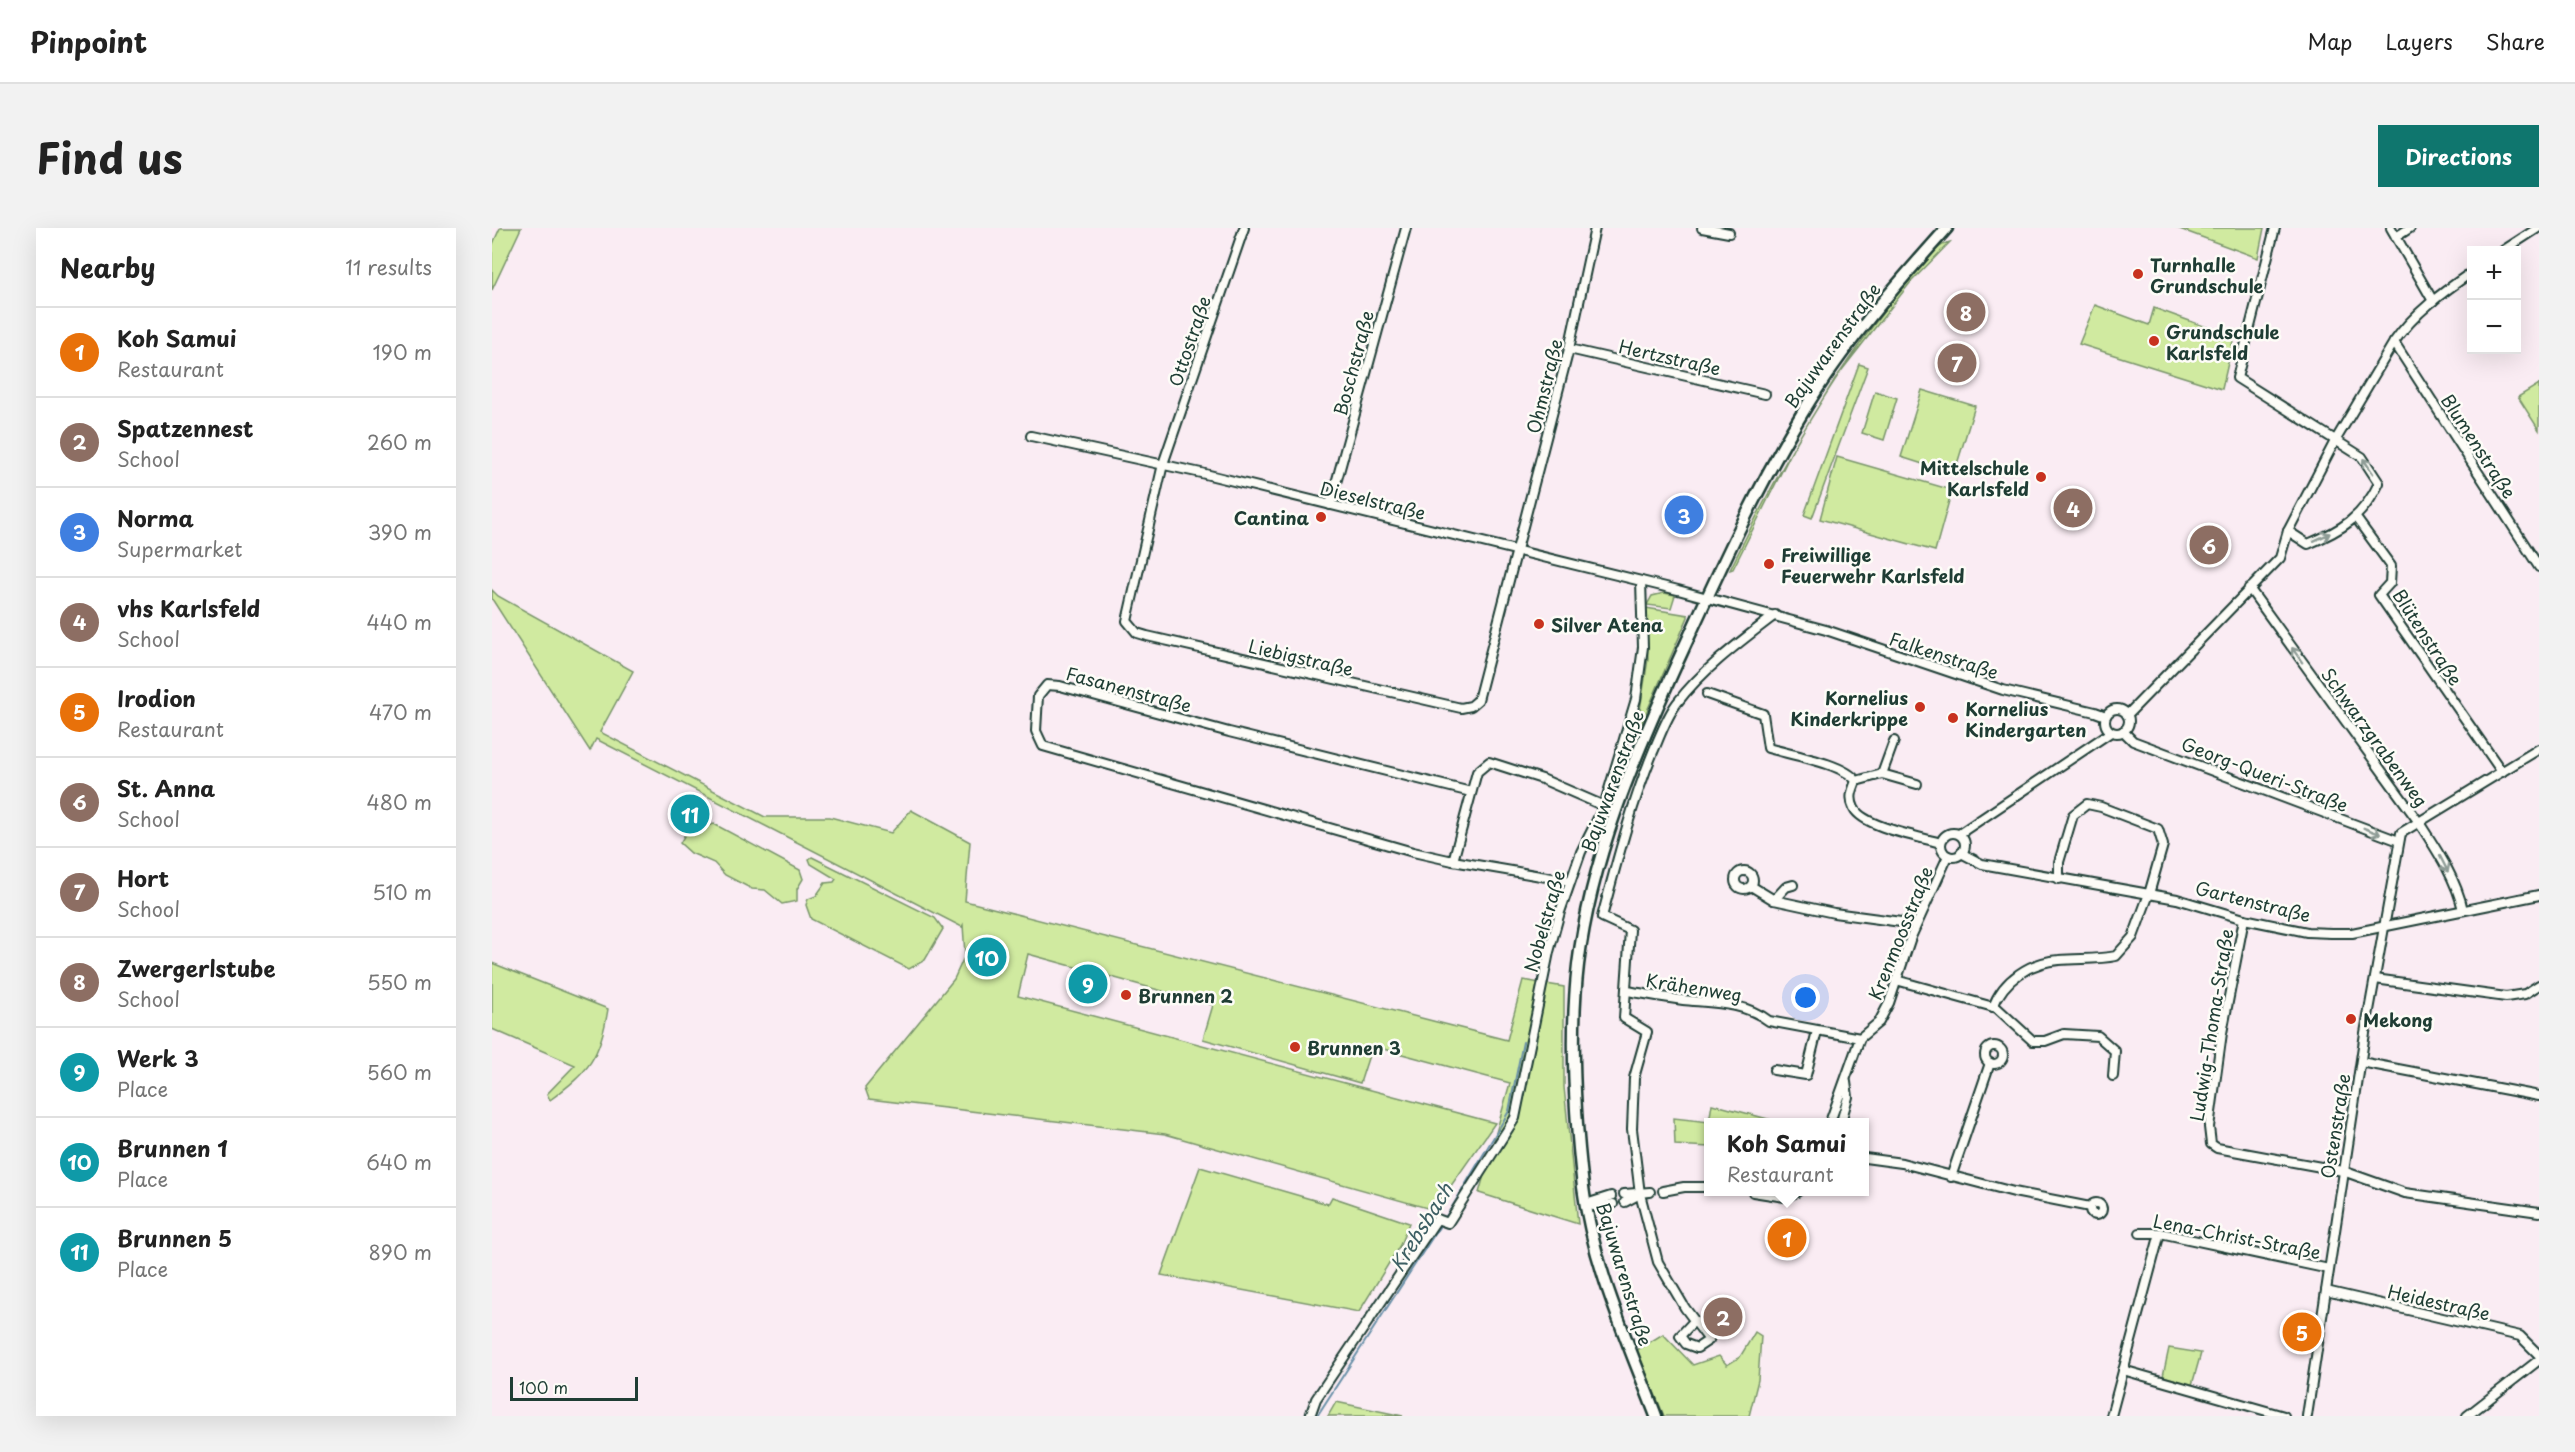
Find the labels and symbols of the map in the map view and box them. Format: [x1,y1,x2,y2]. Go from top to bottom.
place label: Turnhalle Grundschule [2150,251,2264,299]
marker: Turnhalle Grundschule [2131,267,2145,281]
street label: Bajuwarenstraße [1777,277,1887,413]
pin: 8 [1946,290,1986,334]
street label: Ottostraße [1161,292,1217,390]
street label: Boschstraße [1326,307,1380,419]
place label: Grundschule Karlsfeld [2166,318,2280,366]
street label: Hertzstraße [1616,332,1724,382]
marker: Grundschule Karlsfeld [2147,334,2161,348]
street label: Ohmstraße [1519,336,1569,436]
pin: 7 [1938,340,1976,386]
street label: Blumenstraße [2435,388,2523,504]
place label: Mittelschule Karlsfeld [1920,454,2029,502]
one-way arrow [2362,458,2374,475]
marker: Mittelschule Karlsfeld [2034,470,2048,484]
street label: Dieselstraße [1317,474,1429,526]
pin: 4 [2054,486,2092,530]
pin: 3 [1664,492,1704,538]
place label: Cantina [1234,504,1309,531]
marker: Cantina [1314,510,1328,524]
pin: 6 [2190,522,2228,568]
one-way arrow [2313,531,2331,543]
place label: Freiwillige Feuerwehr Karlsfeld [1781,541,1964,589]
marker: Freiwillige Feuerwehr Karlsfeld [1762,557,1776,571]
street label: Blütenstraße [2387,583,2469,691]
place label: Silver Atena [1551,611,1663,638]
marker: Silver Atena [1532,617,1546,631]
street label: Falkenstraße [1886,625,2002,685]
street label: Liebigstraße [1246,632,1356,682]
one-way arrow [2291,647,2304,663]
street label: Fasanenstraße [1063,659,1195,719]
street label: Schwarzgrabenweg [2315,662,2435,812]
place label: Kornelius Kinderkrippe [1790,684,1908,732]
place label: Kornelius Kindergarten [1965,695,2086,743]
marker: Kornelius Kinderkrippe [1913,700,1927,714]
street label: Bajuwarenstraße [1574,706,1650,856]
marker: Kornelius Kindergarten [1946,711,1960,725]
street label: Georg-Queri-Straße [2178,730,2352,818]
pin: 11 [670,792,710,836]
one-way arrow [2362,826,2381,837]
one-way arrow [2438,855,2450,872]
street label: Krenmoosstraße [1861,862,1939,1004]
street label: Nobelstraße [1517,867,1571,975]
street label: Gartenstraße [2192,874,2314,928]
street label: Ludwig-Thoma-Straße [2182,927,2240,1123]
pin: 10 [968,934,1006,980]
pin: 9 [1068,962,1108,1006]
street label: Krähenweg [1644,966,1744,1008]
place label: Brunnen 2 [1138,982,1233,1009]
your location [1791,983,1820,1012]
marker: Brunnen 2 [1119,988,1133,1002]
place label: Mekong [2363,1006,2433,1033]
marker: Mekong [2344,1012,2358,1026]
place label: Brunnen 3 [1307,1034,1401,1061]
marker: Brunnen 3 [1288,1040,1302,1054]
street label: Ostenstraße [2313,1071,2357,1181]
water label: Krebsbach [1382,1177,1460,1277]
street label: Bajuwarenstraße [1590,1199,1660,1349]
street label: Lena-Christ-Straße [2151,1207,2323,1265]
pin: 1 [1768,1216,1806,1260]
street label: Heidestraße [2385,1277,2493,1327]
pin: 2 [1704,1294,1742,1340]
pin: 5 [2282,1310,2322,1354]
scale bar [510,1374,638,1402]

